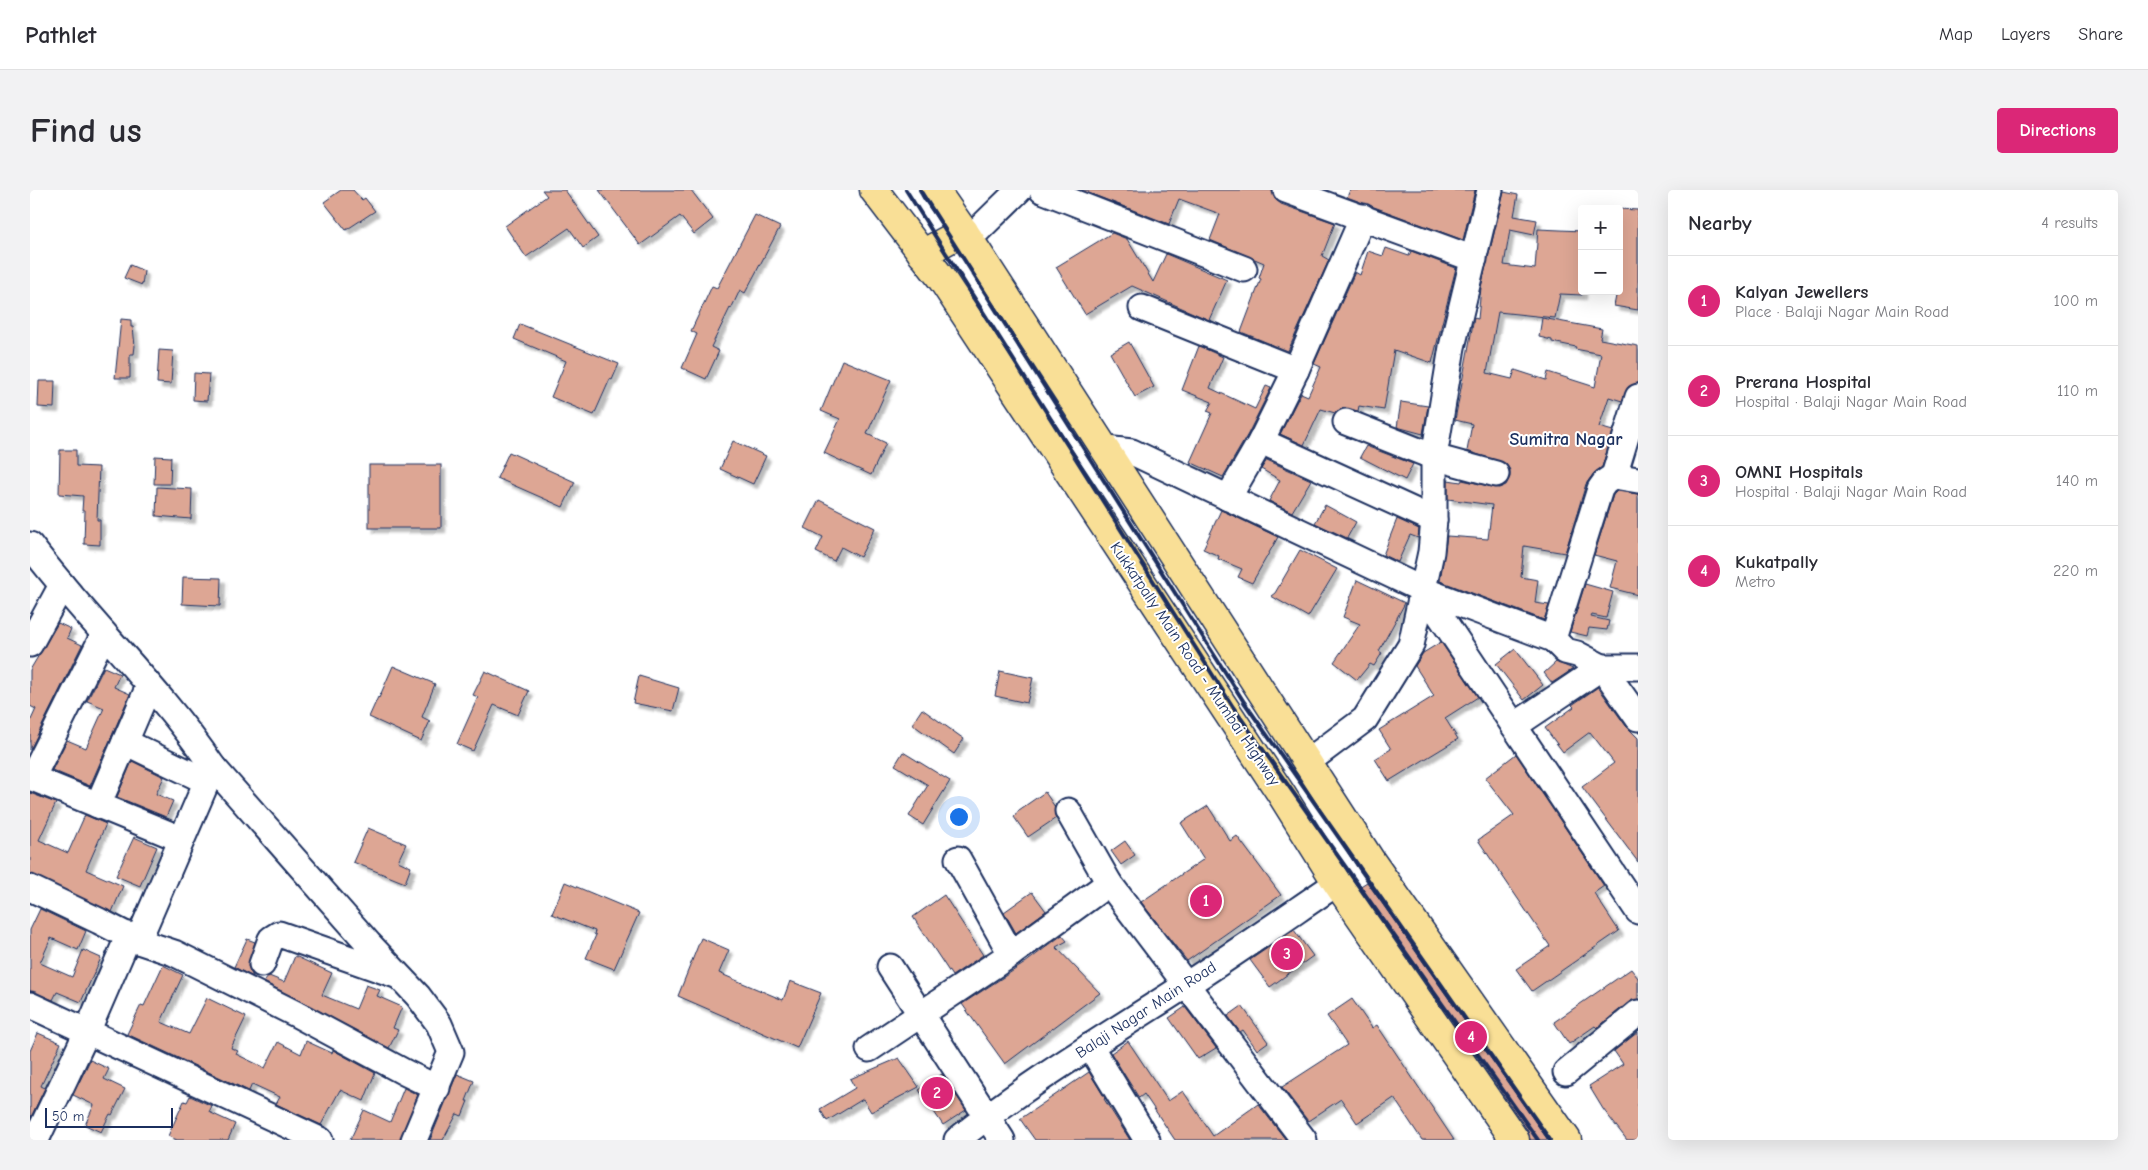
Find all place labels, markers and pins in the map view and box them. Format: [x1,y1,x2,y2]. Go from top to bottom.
pin: 1 [1190,882,1222,920]
pin: 3 [1271,935,1303,973]
pin: 4 [1455,1018,1487,1056]
pin: 2 [921,1074,953,1112]

